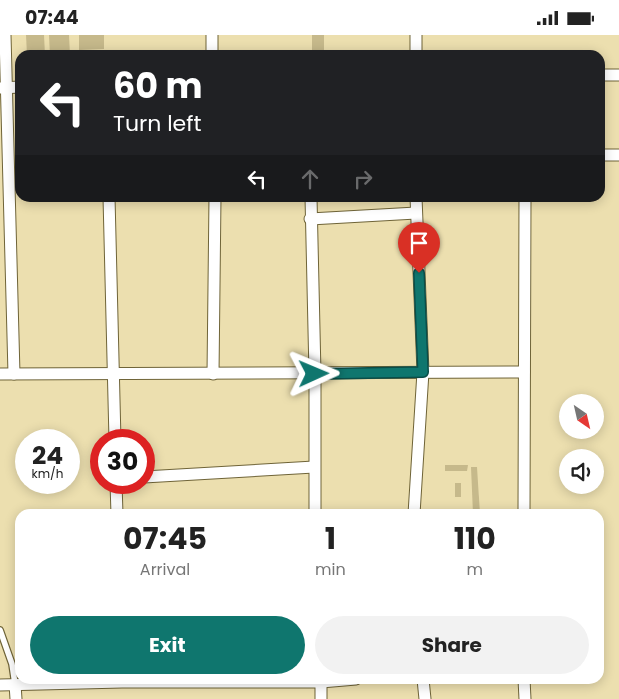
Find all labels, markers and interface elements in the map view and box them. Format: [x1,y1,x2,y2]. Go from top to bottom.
text: 07:44 [25,4,79,31]
text: 60 m [113,61,203,110]
icon: left [30,70,95,135]
text: Turn left [113,108,201,139]
icon: left [243,165,271,193]
icon: ahead [296,165,324,193]
icon: right [349,165,377,193]
pin [398,222,440,273]
icon: arrive [405,229,433,257]
position arrow [287,347,339,399]
north arrow [559,394,604,439]
map controls [559,394,604,494]
speed limit sign: 30 [90,429,155,494]
text: 24 [32,438,63,473]
button: sound [559,449,604,494]
text: km/h [32,465,63,482]
text: 07:45 [123,517,207,560]
text: 1 [325,517,336,560]
text: 110 [454,517,496,560]
text: Arrival [140,558,190,581]
text: min [315,558,346,581]
text: m [467,558,483,581]
button: Exit [30,616,305,674]
button: Share [315,616,589,674]

